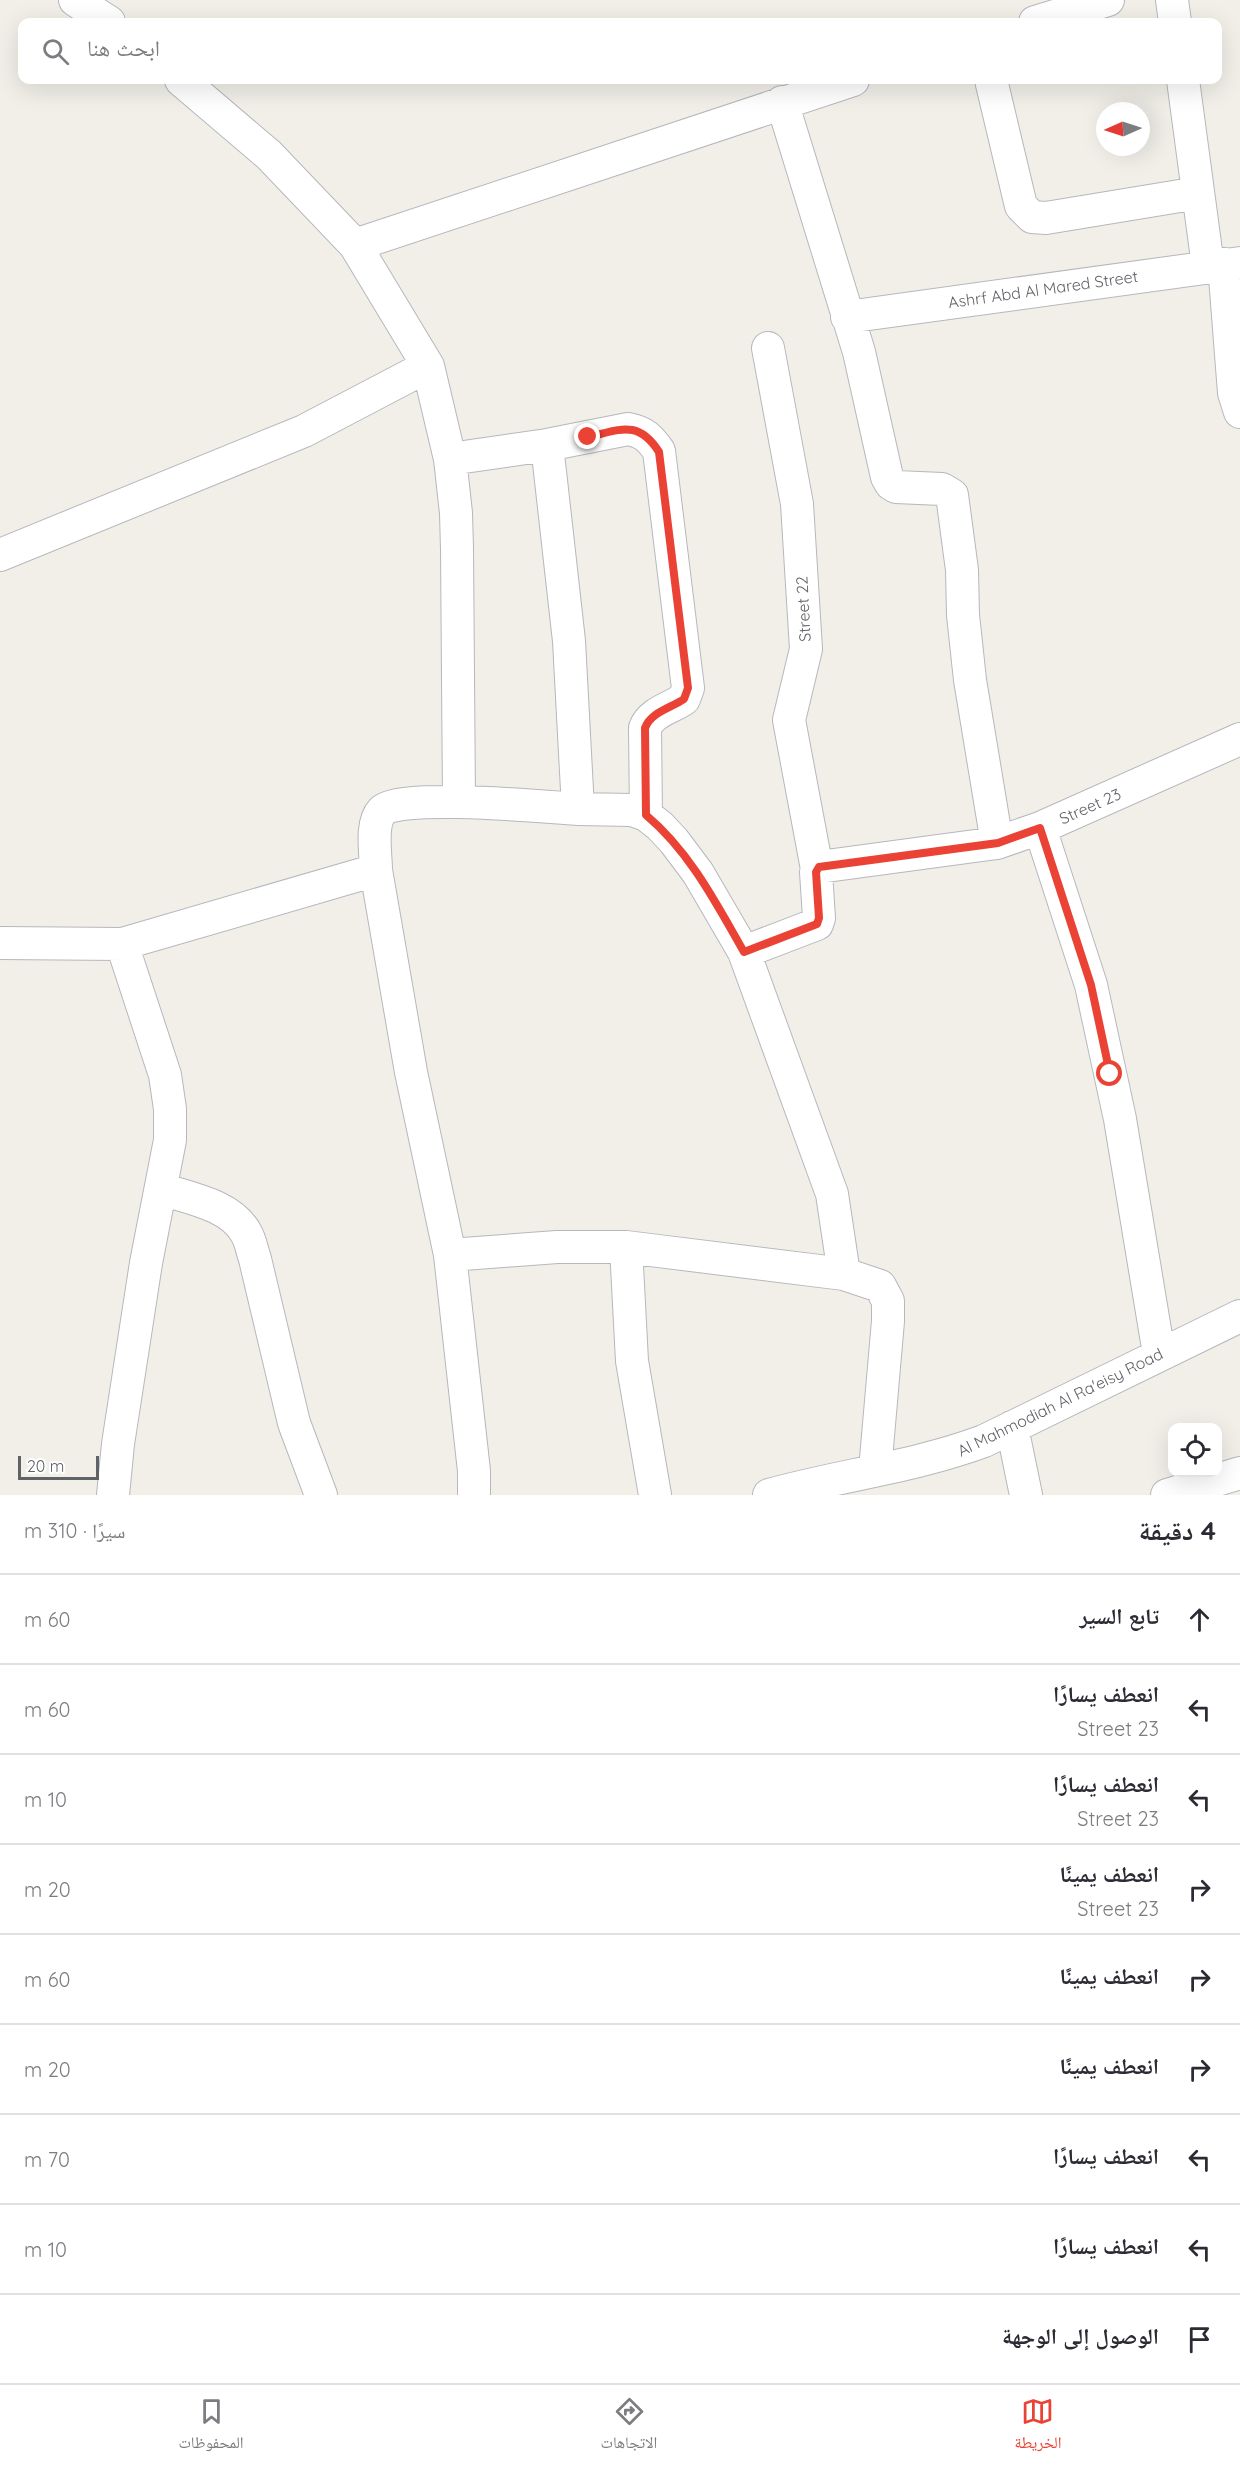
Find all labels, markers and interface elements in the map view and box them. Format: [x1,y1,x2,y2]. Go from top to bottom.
search box [18,18,1222,84]
text: ابحث هنا [87,34,160,62]
icon: search [39,35,72,68]
north arrow [1096,102,1150,156]
street label: Ashrf Abd Al Mared Street [947,266,1139,312]
route end [574,423,600,449]
street label: Street 22 [791,575,815,642]
street label: Street 23 [1056,784,1124,828]
route start [1096,1060,1122,1086]
street label: Al Mahmodiah Al Ra'eisy Road [954,1343,1166,1461]
map controls [1168,1423,1222,1477]
button: locate [1168,1423,1222,1477]
scale bar [18,1453,99,1480]
text: 20 m [27,1456,64,1476]
text: 4 دقيقة [1139,1514,1216,1547]
text: سيرًا · 310 m [24,1518,126,1543]
text: تابع السير [1079,1602,1159,1630]
icon: ahead [1183,1603,1216,1636]
text: 60 m [24,1607,70,1632]
text: انعطف يسارًا [1053,1680,1159,1708]
icon: left [1183,1693,1216,1726]
text: 60 m [24,1697,70,1722]
text: Street 23 [1077,1716,1159,1741]
text: انعطف يسارًا [1053,1770,1159,1798]
icon: left [1183,1783,1216,1816]
text: 10 m [24,1787,67,1812]
text: Street 23 [1077,1806,1159,1831]
text: انعطف يمينًا [1060,1860,1159,1888]
icon: right [1183,1873,1216,1906]
text: 20 m [24,1877,71,1902]
text: Street 23 [1077,1896,1159,1921]
text: انعطف يمينًا [1060,1962,1159,1990]
icon: right [1183,1963,1216,1996]
text: 60 m [24,1967,70,1992]
text: انعطف يمينًا [1060,2052,1159,2080]
icon: right [1183,2053,1216,2086]
text: 20 m [24,2057,71,2082]
text: انعطف يسارًا [1053,2142,1159,2170]
icon: left [1183,2143,1216,2176]
text: 70 m [24,2147,70,2172]
text: انعطف يسارًا [1053,2232,1159,2260]
icon: left [1183,2233,1216,2266]
text: 10 m [24,2237,67,2262]
text: الوصول إلى الوجهة [1002,2322,1159,2350]
icon: arrive [1183,2323,1216,2356]
tab: المحفوظات [179,2395,244,2458]
tab: الاتجاهات [601,2395,657,2458]
tab: الخريطة [1014,2395,1062,2458]

